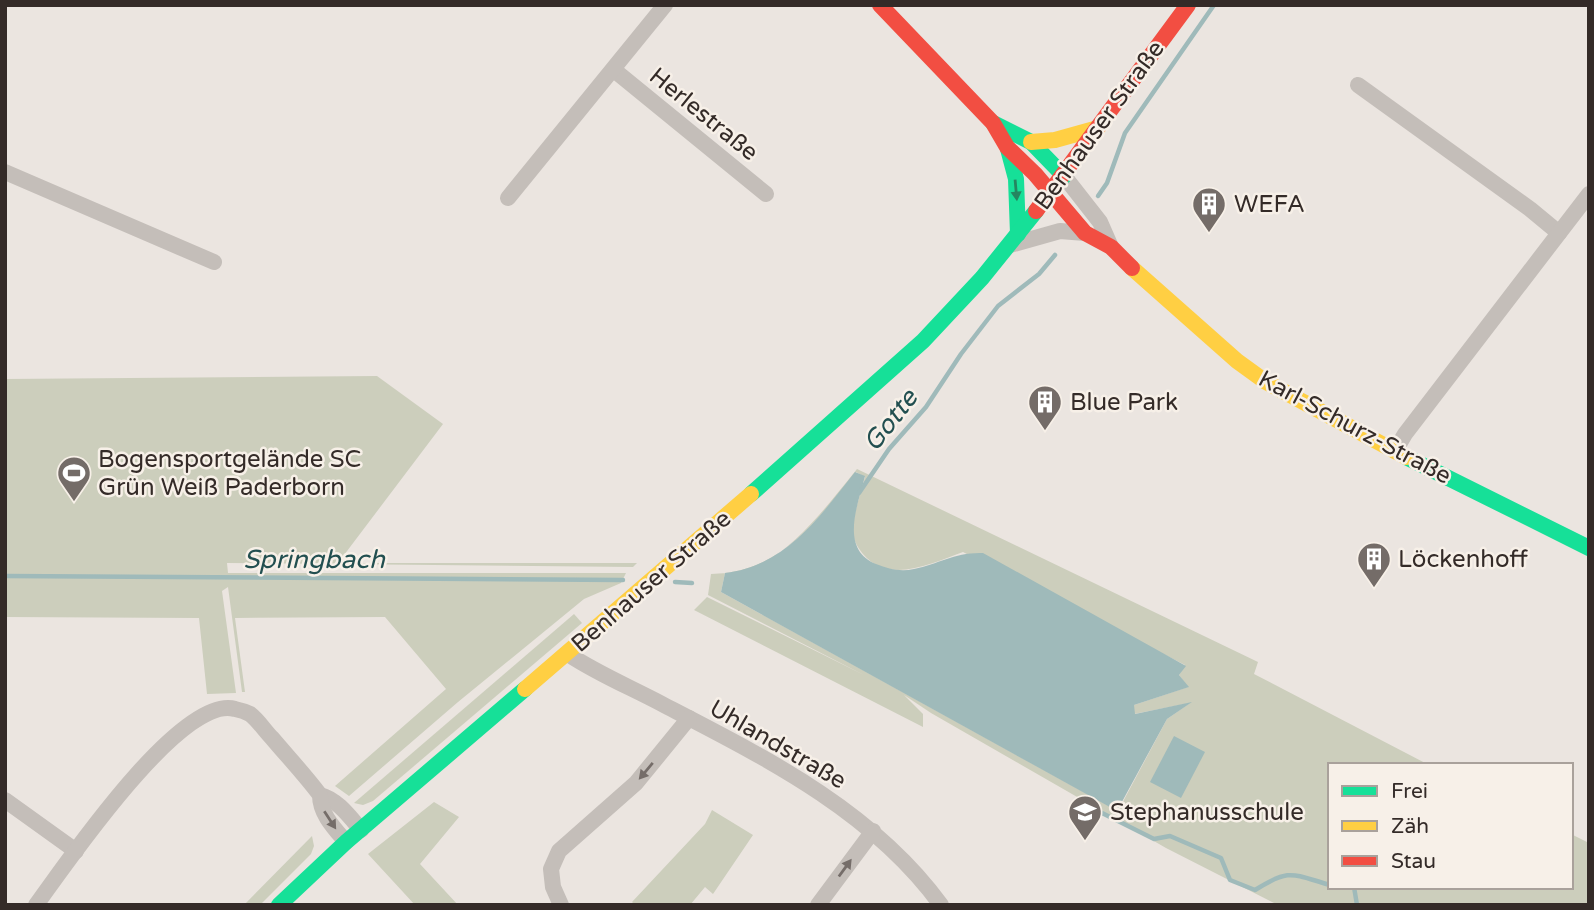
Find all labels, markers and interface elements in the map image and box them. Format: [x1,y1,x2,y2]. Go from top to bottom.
street label: Benhauser Straße [1028,35,1171,216]
street label: Herlestraße [643,62,764,167]
one-way arrow [1011,179,1022,201]
building icon: WEFA [1190,185,1228,234]
place label: WEFA [1234,190,1305,219]
street label: Karl-Schurz-Straße [1253,364,1456,491]
water label: Gotte [857,382,925,457]
building icon: Blue Park [1026,383,1064,432]
place label: Blue Park [1070,388,1178,417]
place label: Bogensportgelände SC Grün Weiß Paderborn [98,445,361,502]
sports icon: Bogensportgelände SC Grün Weiß Paderborn [55,454,93,503]
street label: Benhauser Straße [566,504,737,659]
building icon: Löckenhoff [1355,540,1393,589]
water label: Springbach [243,544,386,575]
place label: Löckenhoff [1398,545,1528,574]
street label: Uhlandstraße [704,694,851,795]
one-way arrow [638,762,654,780]
legend [1328,763,1573,889]
text: Frei [1391,779,1428,804]
school or university icon: Stephanusschule [1066,793,1104,842]
place label: Stephanusschule [1110,798,1304,827]
one-way arrow [323,810,336,830]
text: Zäh [1391,814,1429,839]
text: Stau [1391,849,1436,874]
one-way arrow [838,859,852,877]

